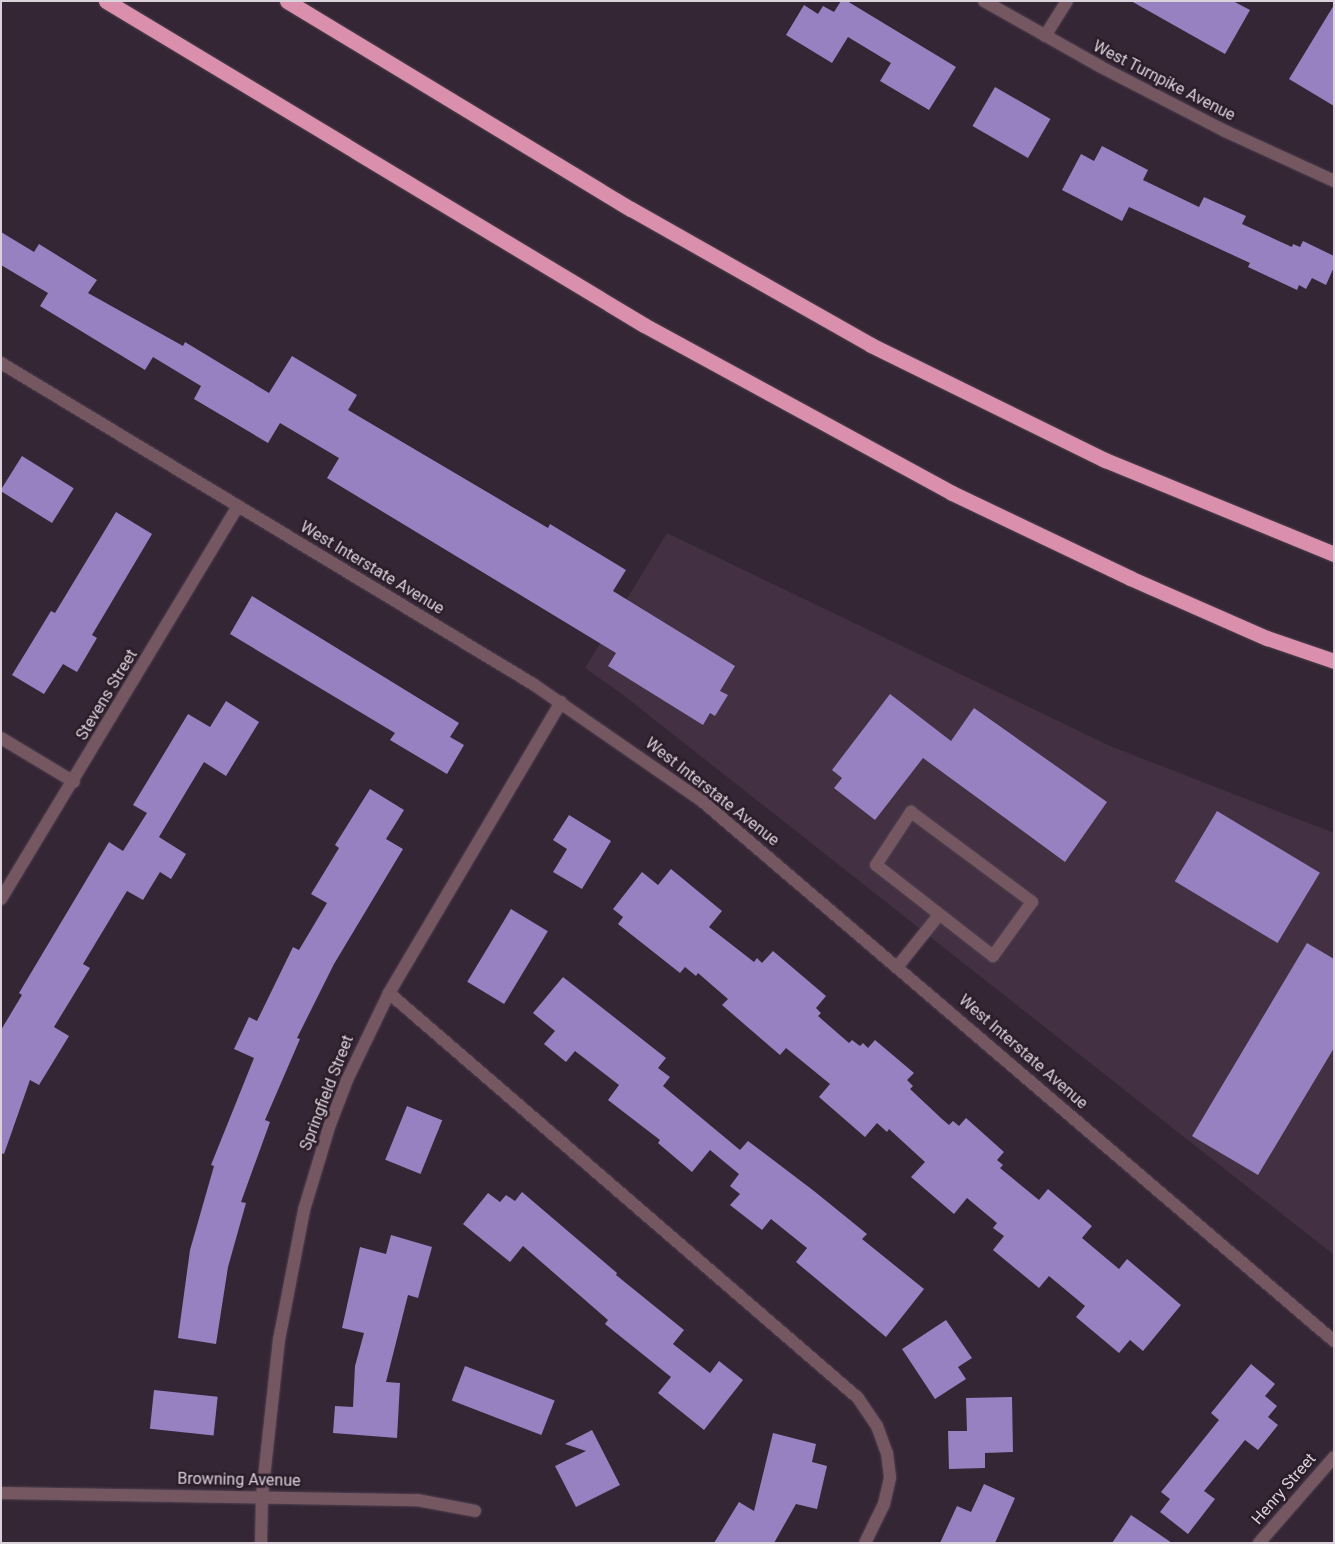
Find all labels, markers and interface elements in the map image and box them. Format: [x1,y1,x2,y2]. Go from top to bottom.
street label: West Turnpike Avenue [1090,37,1238,125]
street label: West Interstate Avenue [297,517,447,619]
street label: Stevens Street [72,646,142,744]
street label: West Interstate Avenue [641,734,783,850]
street label: West Interstate Avenue [955,991,1091,1113]
street label: Springfield Street [296,1033,358,1153]
street label: Henry Street [1248,1449,1320,1529]
street label: Browning Avenue [177,1469,301,1491]

